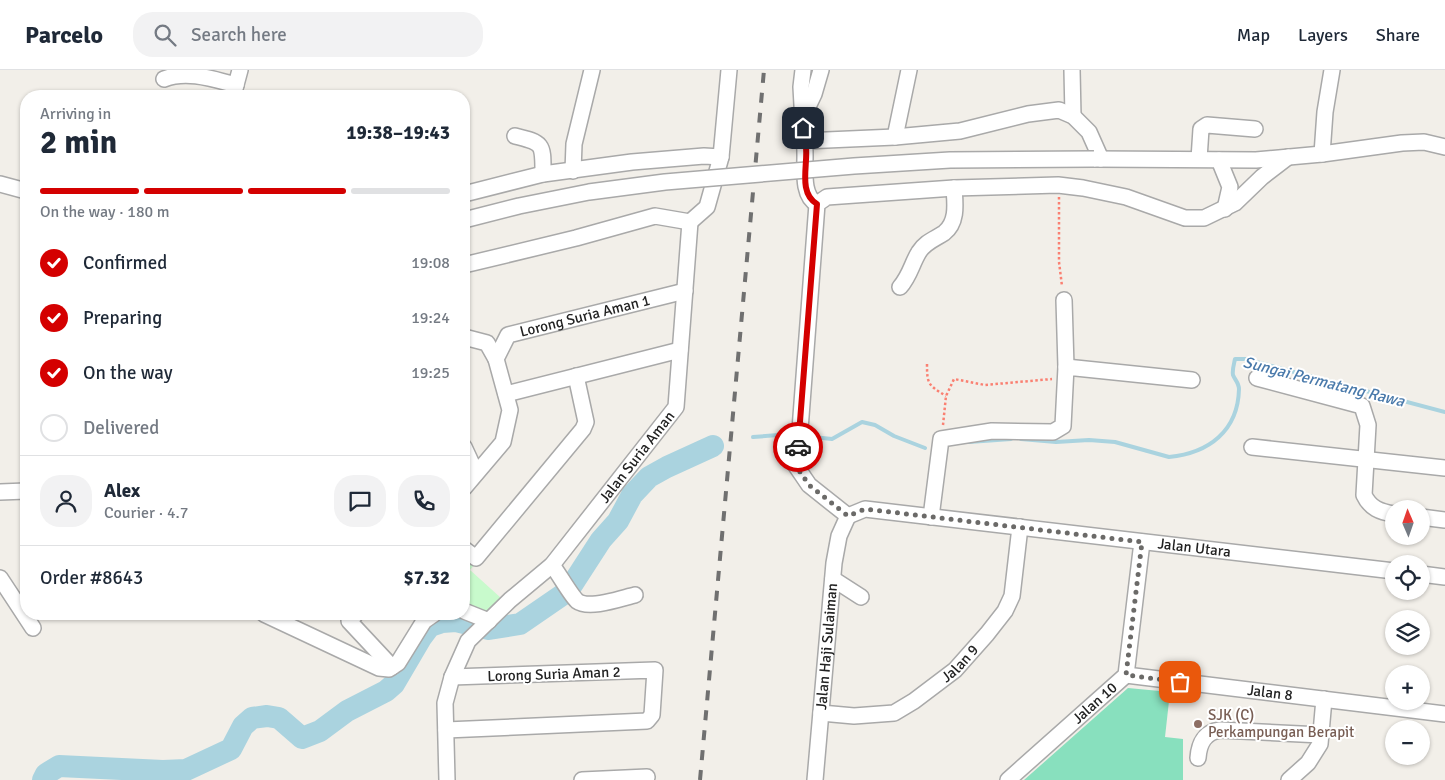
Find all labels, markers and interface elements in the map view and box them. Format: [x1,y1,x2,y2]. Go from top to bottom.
search box [133,12,483,57]
text: Parcelo [25,20,103,50]
icon: search [151,21,179,49]
text: Search here [191,23,287,47]
text: Map [1237,24,1270,46]
text: Layers [1298,24,1348,46]
text: Share [1376,24,1420,46]
text: Arriving in [40,104,111,124]
pin [782,107,824,149]
icon: home [789,114,817,142]
text: 19:38–19:43 [346,121,450,145]
text: 2 min [40,123,117,162]
text: On the way · 180 m [40,202,170,222]
icon: check [40,249,68,277]
text: Confirmed [83,251,167,275]
text: 19:08 [411,253,450,273]
street label: Lorong Suria Aman 1 [518,291,652,341]
icon: check [40,304,68,332]
text: Preparing [83,306,162,330]
text: 19:24 [411,308,450,328]
water label: Sungai Permatang Rawa [1241,352,1407,412]
icon: check [40,359,68,387]
text: On the way [83,361,173,385]
text: 19:25 [411,363,450,383]
street label: Jalan Suria Aman [595,407,678,507]
text: Delivered [83,416,159,440]
courier [773,422,823,472]
icon: car [784,433,812,461]
button: person [40,475,92,527]
button: chat [334,475,386,527]
button: phone [398,475,450,527]
text: Alex [104,479,140,503]
north arrow [1385,500,1430,545]
map controls [1385,500,1430,765]
text: Courier · 4.7 [104,503,188,523]
street label: Jalan Utara [1157,534,1232,561]
button: locate [1385,555,1430,600]
text: Order #8643 [40,566,143,590]
text: $7.32 [404,566,450,590]
street label: Jalan Haji Sulaiman [812,582,841,711]
button: layers [1385,610,1430,655]
street label: Jalan 9 [938,641,982,686]
pin [1159,661,1201,703]
street label: Lorong Suria Aman 2 [487,663,621,685]
button: + [1385,665,1430,710]
icon: bag [1166,668,1194,696]
street label: Jalan 10 [1069,678,1121,727]
street label: Jalan 8 [1246,681,1294,704]
place label: SJK (C) Perkampungan Berapit [1208,706,1354,741]
marker: SJK (C) Perkampungan Berapit [1192,718,1204,730]
button: − [1385,720,1430,765]

